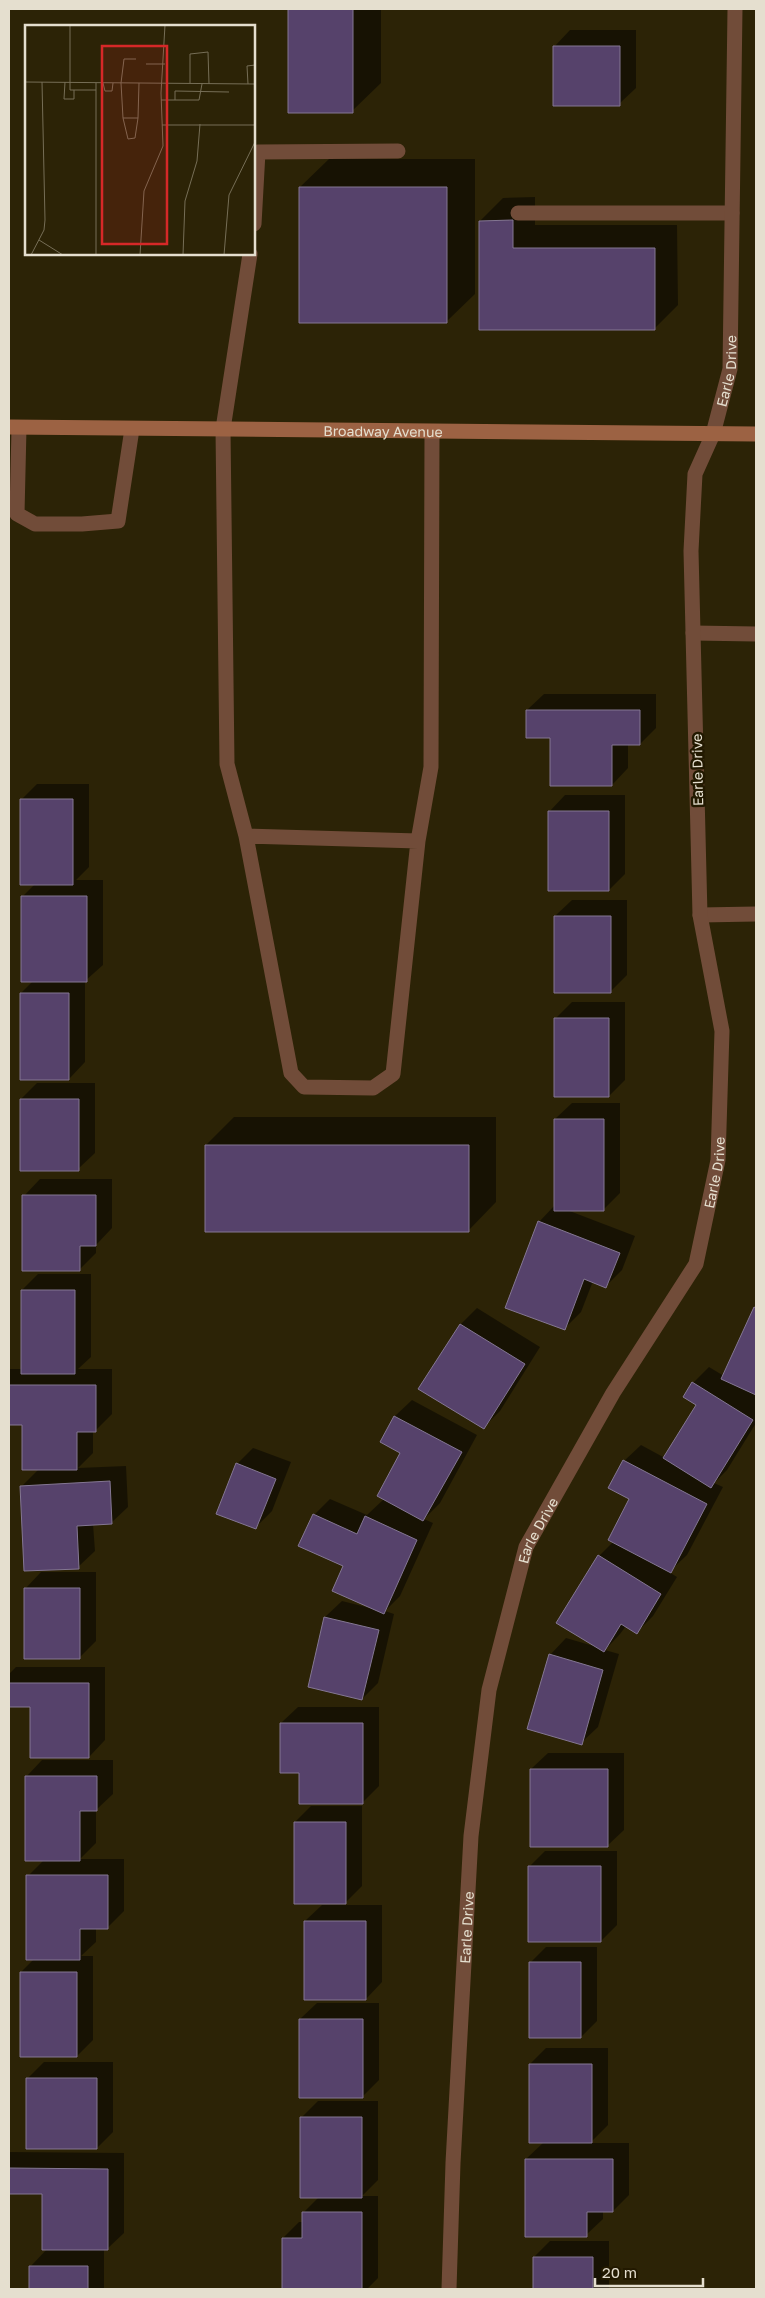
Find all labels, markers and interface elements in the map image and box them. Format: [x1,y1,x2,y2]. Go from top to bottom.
inset map [25,25,255,255]
street label: Earle Drive [712,335,739,408]
street label: Broadway Avenue [323,421,443,440]
street label: Earle Drive [688,734,706,806]
street label: Earle Drive [700,1136,727,1210]
street label: Earle Drive [514,1494,561,1565]
street label: Earle Drive [455,1891,476,1964]
scale bar [595,2256,702,2288]
text: 20 m [602,2263,637,2281]

